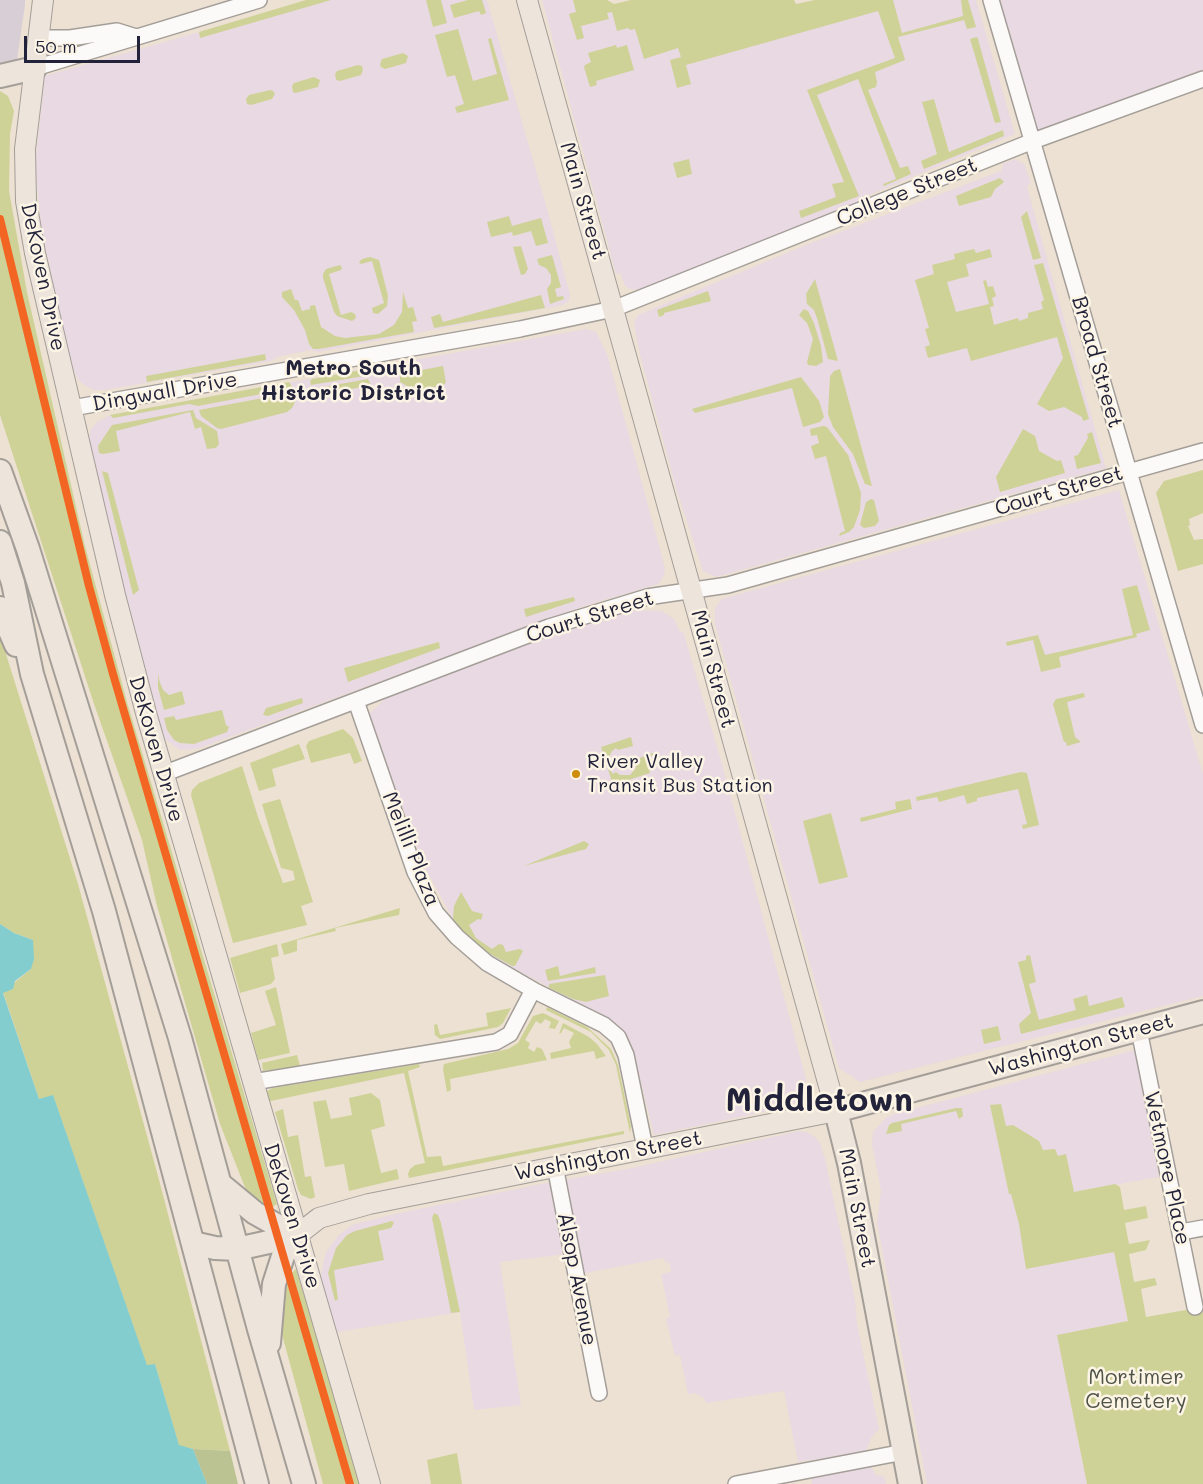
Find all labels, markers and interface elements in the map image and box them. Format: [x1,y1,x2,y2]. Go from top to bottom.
scale bar [27,24,142,62]
text: 50 m [35,34,77,58]
street label: Main Street [554,139,612,263]
street label: College Street [833,152,981,232]
street label: DeKoven Drive [15,201,71,353]
street label: Broad Street [1066,293,1128,431]
district label: Metro South Historic District [260,355,446,406]
street label: Dingwall Drive [91,367,239,417]
street label: Court Street [992,461,1126,521]
street label: Court Street [523,586,657,648]
street label: Main Street [685,607,741,731]
street label: DeKoven Drive [123,673,189,825]
place label: River Valley Transit Bus Station [587,750,773,797]
marker: River Valley Transit Bus Station [570,768,582,780]
street label: Melilli Plaza [377,788,445,910]
street label: Washington Street [986,1008,1176,1082]
district label: Middletown [725,1081,913,1121]
street label: Wetmore Place [1138,1089,1196,1247]
street label: Washington Street [512,1125,704,1187]
street label: DeKoven Drive [258,1140,326,1292]
street label: Main Street [833,1146,881,1270]
street label: Alsop Avenue [552,1210,602,1348]
park label: Mortimer Cemetery [1085,1365,1187,1415]

